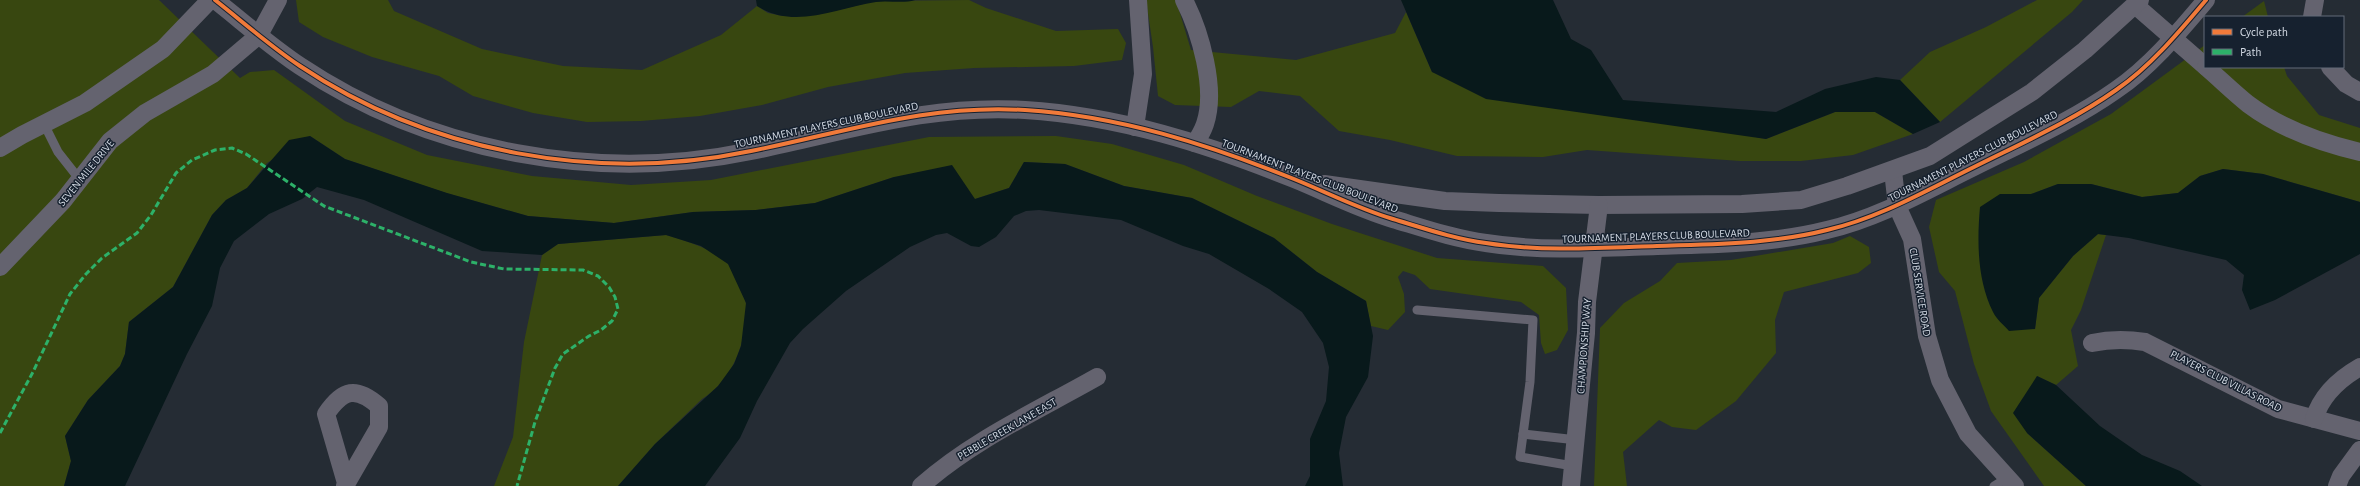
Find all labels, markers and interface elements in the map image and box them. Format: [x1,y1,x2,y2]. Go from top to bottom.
legend [2204,16,2344,68]
text: Cycle path [2240,26,2288,39]
text: Path [2240,46,2262,58]
street label: TOURNAMENT PLAYERS CLUB BOULEVARD [733,100,919,150]
street label: TOURNAMENT PLAYERS CLUB BOULEVARD [1887,108,2059,204]
street label: SEVEN MILE DRIVE [56,137,117,208]
street label: TOURNAMENT PLAYERS CLUB BOULEVARD [1220,137,1400,215]
street label: TOURNAMENT PLAYERS CLUB BOULEVARD [1562,227,1750,245]
street label: CLUB SERVICE ROAD [1908,247,1932,337]
street label: CHAMPIONSHIP WAY [1575,298,1593,394]
street label: PLAYERS CLUB VILLAS ROAD [2169,348,2283,414]
street label: PEBBLE CREEK LANE EAST [956,396,1059,462]

